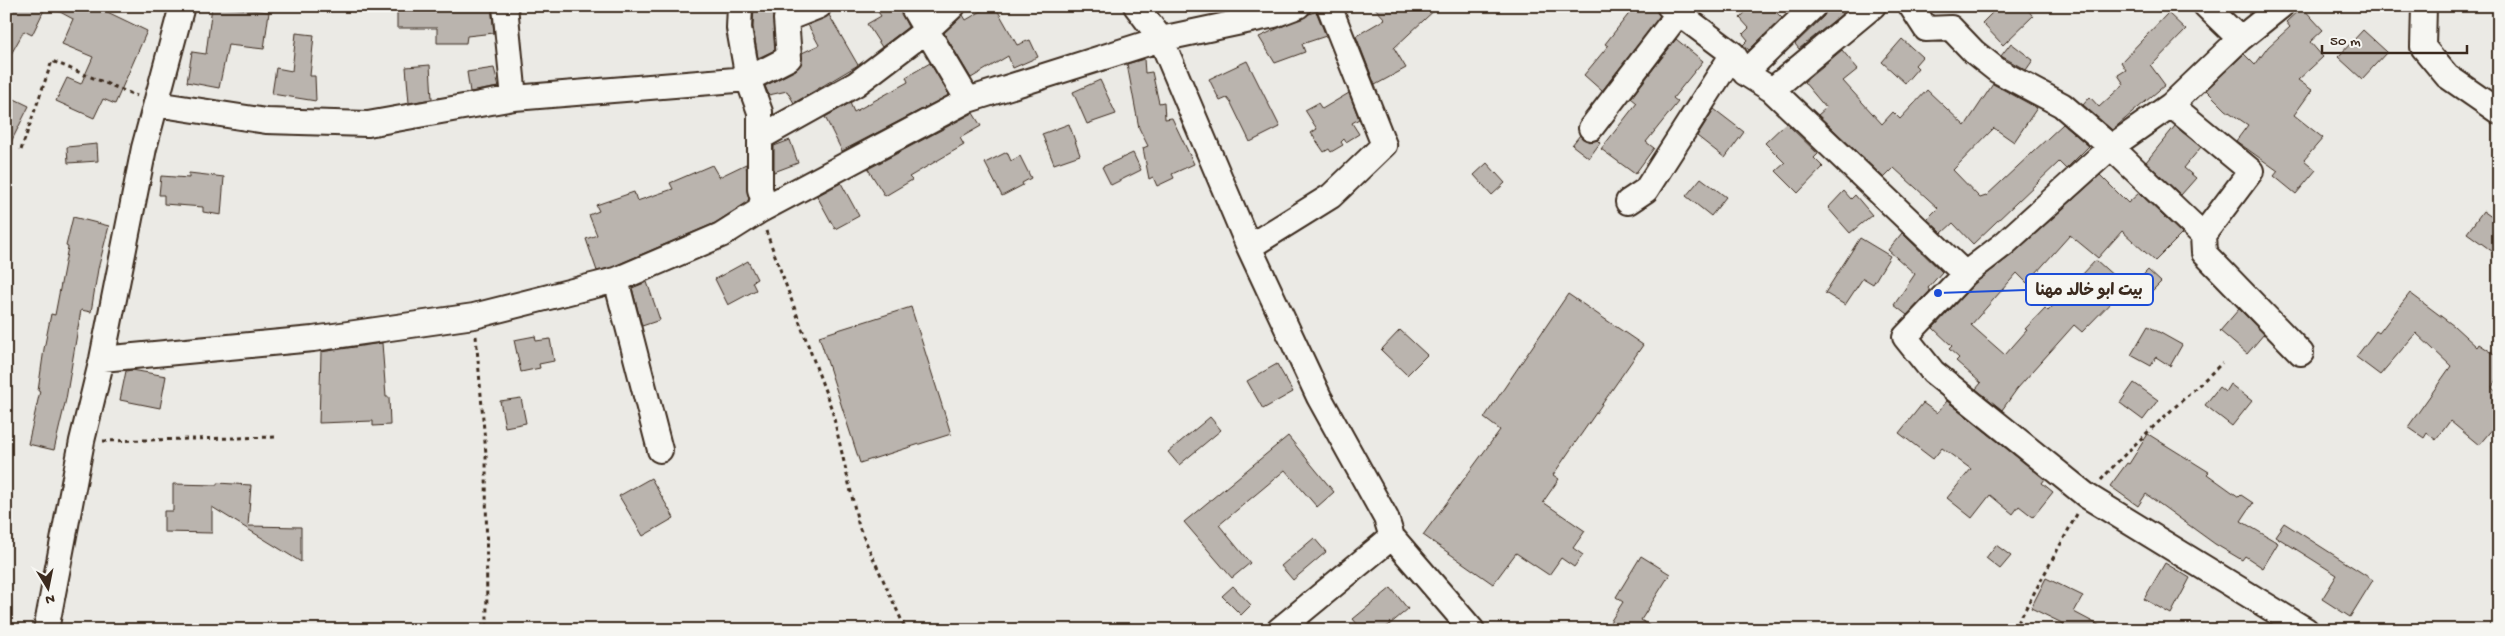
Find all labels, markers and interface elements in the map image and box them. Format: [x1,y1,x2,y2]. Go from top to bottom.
scale bar [2322,22,2468,54]
text: 50 m [2330,33,2361,51]
callout: بيت ابو خالد مهنا [2026,274,2153,305]
text: بيت ابو خالد مهنا [2035,282,2143,302]
north arrow [22,564,72,614]
text: N [44,589,56,608]

